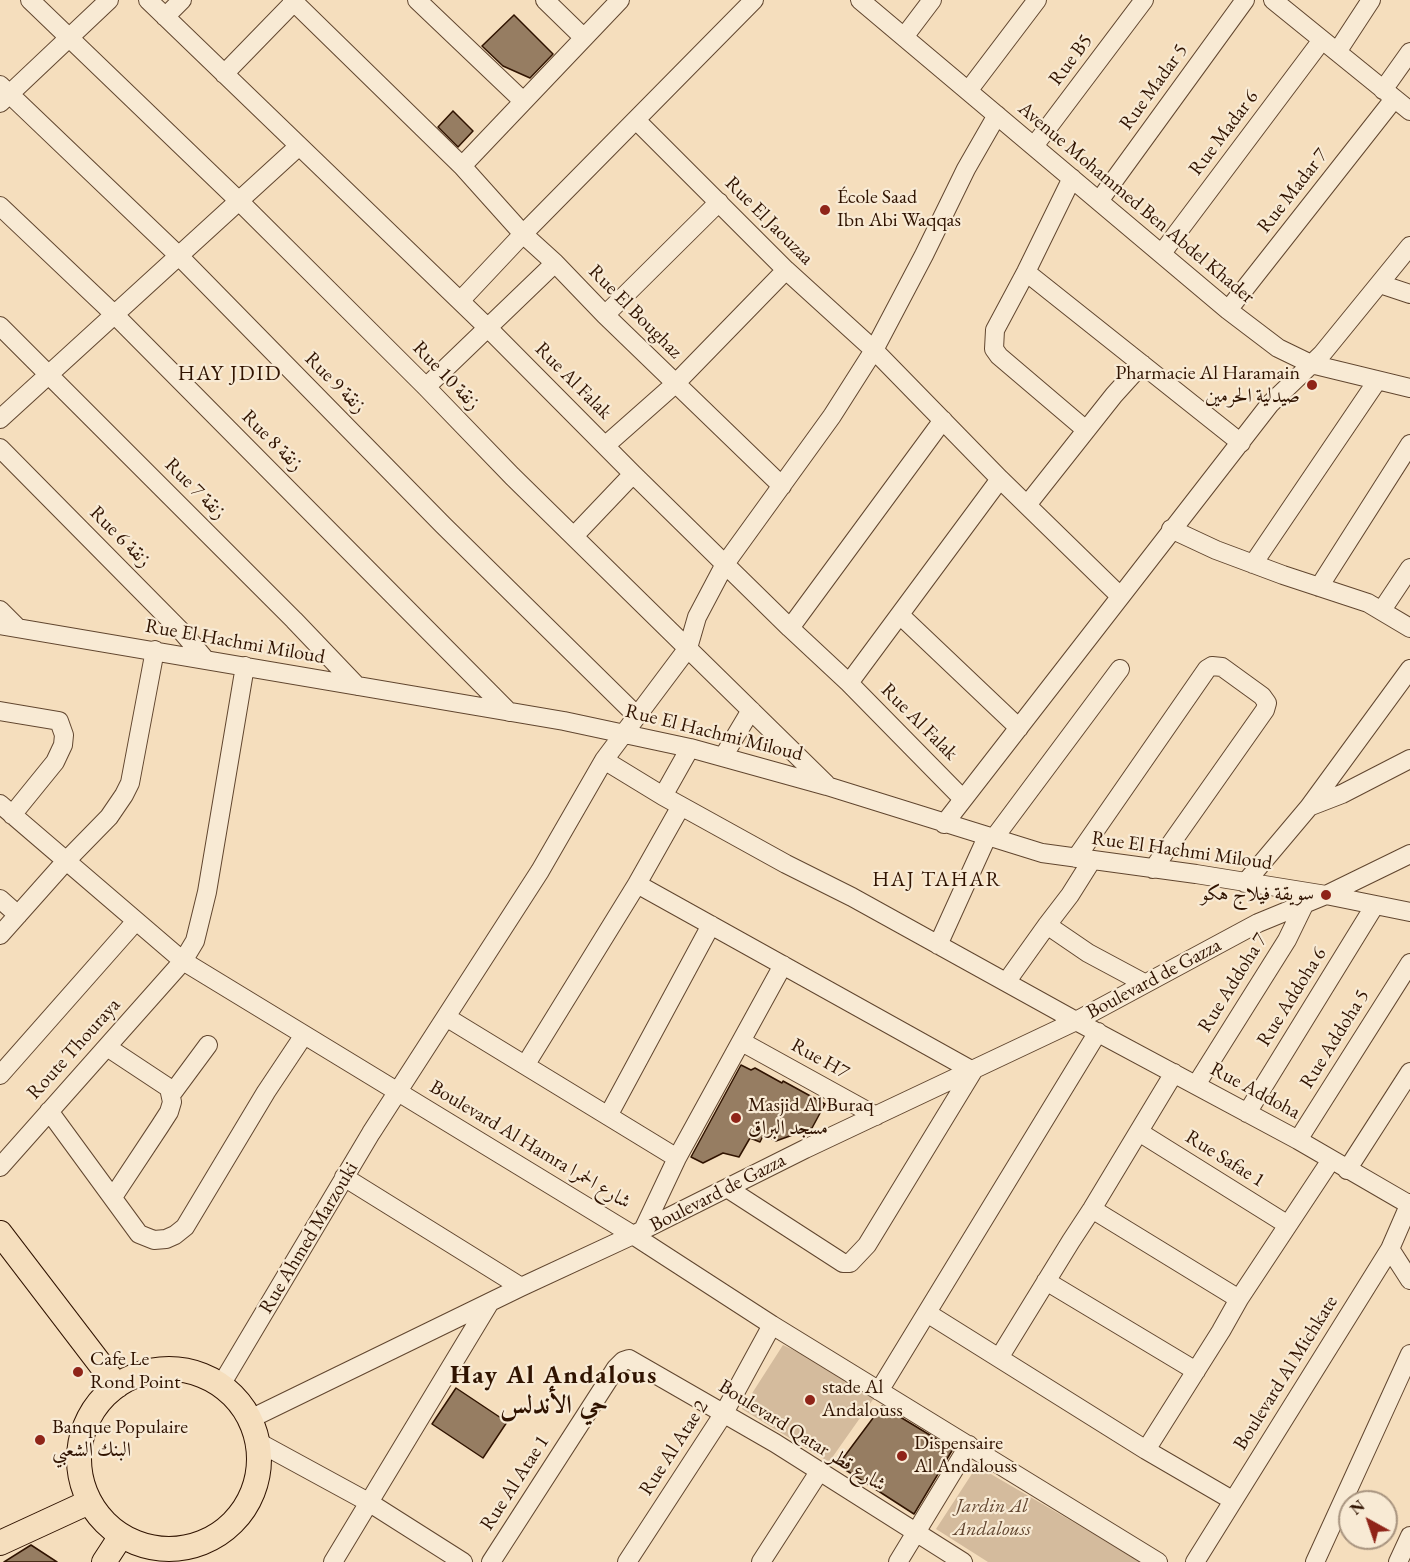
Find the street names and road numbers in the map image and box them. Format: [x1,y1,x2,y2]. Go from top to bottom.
street label: Rue B5 [1044,30,1098,90]
street label: Rue Madar 5 [1115,39,1193,135]
street label: Rue Madar 6 [1184,86,1264,180]
street label: Avenue Mohammed Ben Abdel Khader [1013,97,1259,309]
street label: Rue Madar 7 [1253,144,1333,238]
street label: Rue El Jaouzaa [720,172,818,270]
street label: Rue El Boughaz [583,260,687,364]
street label: Rue 10 زنقة [407,336,485,416]
street label: Rue Al Falak [530,338,616,424]
street label: Rue 9 زنقة [299,347,371,419]
street label: Rue 8 زنقة [236,405,308,477]
street label: Rue 7 زنقة [159,453,231,525]
street label: Rue 6 زنقة [84,501,156,573]
street label: Rue El Hachmi Miloud [143,614,327,670]
street label: Rue Al Falak [876,679,962,765]
street label: Rue El Hachmi Miloud [623,699,805,767]
street label: Rue El Hachmi Miloud [1090,826,1274,876]
street label: Rue Addoha 7 [1193,929,1273,1037]
street label: Boulevard de Gazza [1083,933,1225,1025]
street label: Rue Addoha 6 [1252,943,1332,1051]
street label: Rue Addoha 5 [1295,985,1375,1093]
street label: Route Thouraya [22,993,126,1105]
street label: Rue H7 [787,1033,853,1085]
street label: Rue Addoha [1206,1057,1304,1125]
street label: Boulevard Al Hamra شارع الحمرا [425,1075,635,1215]
street label: Rue Safae 1 [1181,1125,1269,1193]
street label: Boulevard de Gazza [646,1148,790,1238]
street label: Rue Ahmed Marzouki [254,1158,364,1318]
street label: Boulevard Al Michkate [1229,1291,1343,1455]
street label: Boulevard Qatar شارع قطر [714,1375,890,1497]
street label: Rue Al Atae 2 [634,1396,714,1500]
street label: Rue Al Atae 1 [475,1431,555,1535]

